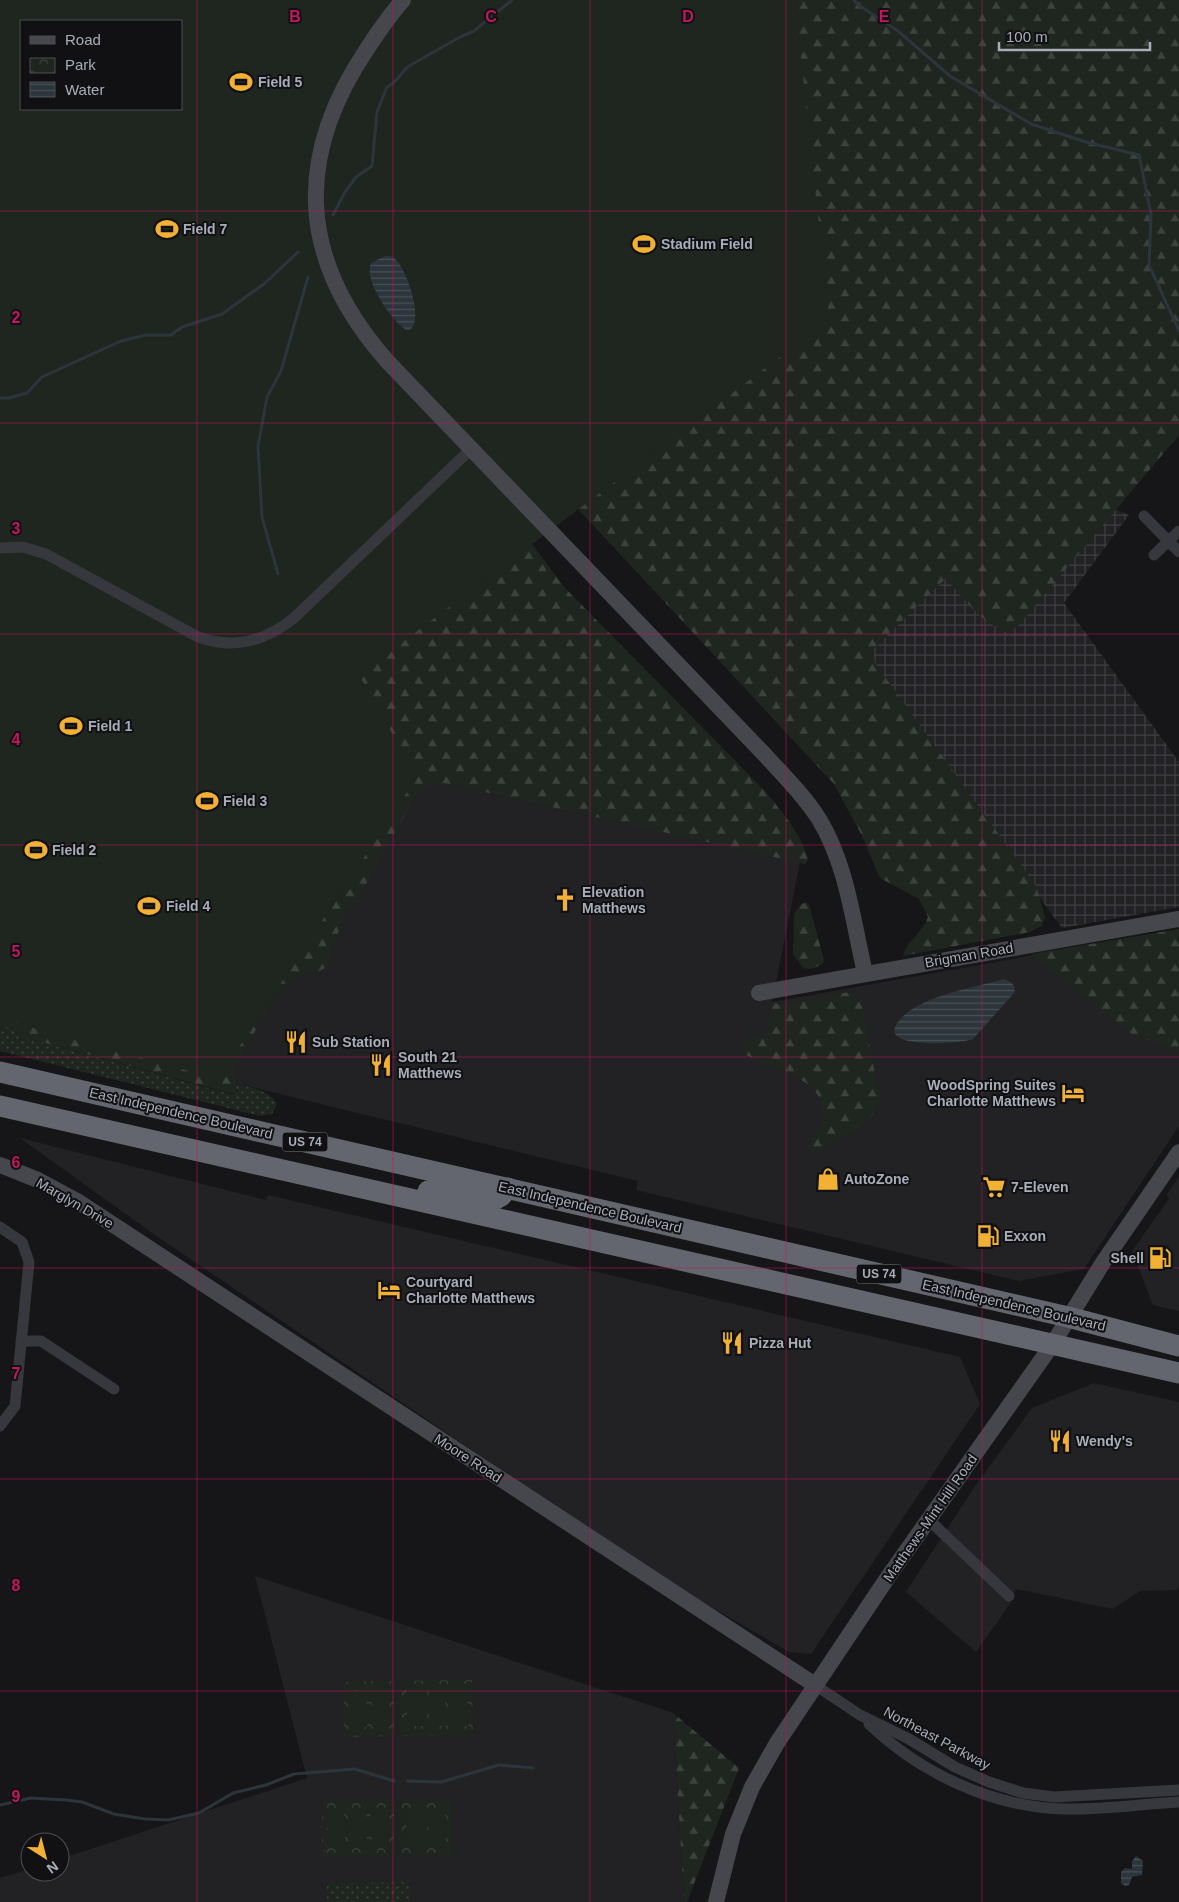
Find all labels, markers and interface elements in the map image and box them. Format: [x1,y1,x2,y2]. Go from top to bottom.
text: B [289,8,301,25]
text: C [485,8,497,25]
text: D [682,8,694,25]
text: E [879,8,890,25]
legend [20,20,182,110]
scale bar [999,20,1150,52]
text: 100 m [1006,28,1048,45]
text: Road [65,31,101,48]
text: Park [65,56,96,73]
sports icon: Field 5 [228,69,254,95]
place label: Field 5 [258,74,303,90]
text: Water [65,81,104,98]
sports icon: Field 7 [154,216,180,242]
place label: Field 7 [183,221,228,237]
sports icon: Stadium Field [631,231,657,257]
place label: Stadium Field [661,236,753,252]
text: 2 [12,309,21,326]
text: 3 [12,520,21,537]
sports icon: Field 1 [58,713,84,739]
place label: Field 1 [88,718,133,734]
text: 4 [12,731,21,748]
sports icon: Field 3 [194,788,220,814]
place label: Field 3 [223,793,268,809]
sports icon: Field 2 [23,837,49,863]
place label: Field 2 [52,842,97,858]
place label: Elevation Matthews [582,884,646,916]
church icon: Elevation Matthews [552,887,578,913]
sports icon: Field 4 [136,893,162,919]
place label: Field 4 [166,898,211,914]
street label: Brigman Road [924,939,1014,971]
text: 5 [12,943,21,960]
restaurant icon: Sub Station [283,1029,309,1055]
place label: Sub Station [312,1034,390,1050]
place label: South 21 Matthews [398,1049,462,1081]
restaurant icon: South 21 Matthews [368,1052,394,1078]
place label: WoodSpring Suites Charlotte Matthews [927,1077,1056,1109]
hotel icon: WoodSpring Suites Charlotte Matthews [1060,1080,1086,1106]
street label: East Independence Boulevard [88,1084,274,1142]
road number: US 74 [282,1132,328,1152]
text: 6 [12,1154,21,1171]
shop icon: AutoZone [815,1166,841,1192]
place label: AutoZone [844,1171,910,1187]
street label: Marglyn Drive [34,1174,117,1232]
supermarket icon: 7-Eleven [981,1174,1007,1200]
street label: East Independence Boulevard [497,1178,683,1236]
place label: 7-Eleven [1011,1179,1069,1195]
fuel station icon: Exxon [975,1223,1001,1249]
place label: Exxon [1004,1228,1046,1244]
fuel station icon: Shell [1147,1245,1173,1271]
place label: Shell [1111,1250,1144,1266]
road number: US 74 [856,1264,902,1284]
place label: Courtyard Charlotte Matthews [406,1274,535,1306]
street label: East Independence Boulevard [921,1276,1107,1334]
hotel icon: Courtyard Charlotte Matthews [376,1277,402,1303]
restaurant icon: Pizza Hut [719,1330,745,1356]
place label: Pizza Hut [749,1335,812,1351]
text: 7 [12,1365,21,1382]
restaurant icon: Wendy's [1047,1428,1073,1454]
street label: Moore Road [431,1430,505,1486]
place label: Wendy's [1076,1433,1133,1449]
street label: Matthews-Mint Hill Road [880,1451,980,1585]
text: 8 [12,1577,21,1594]
street label: Northeast Parkway [881,1703,993,1773]
text: 9 [12,1788,21,1805]
north arrow [20,1832,70,1882]
text: N [44,1858,61,1877]

